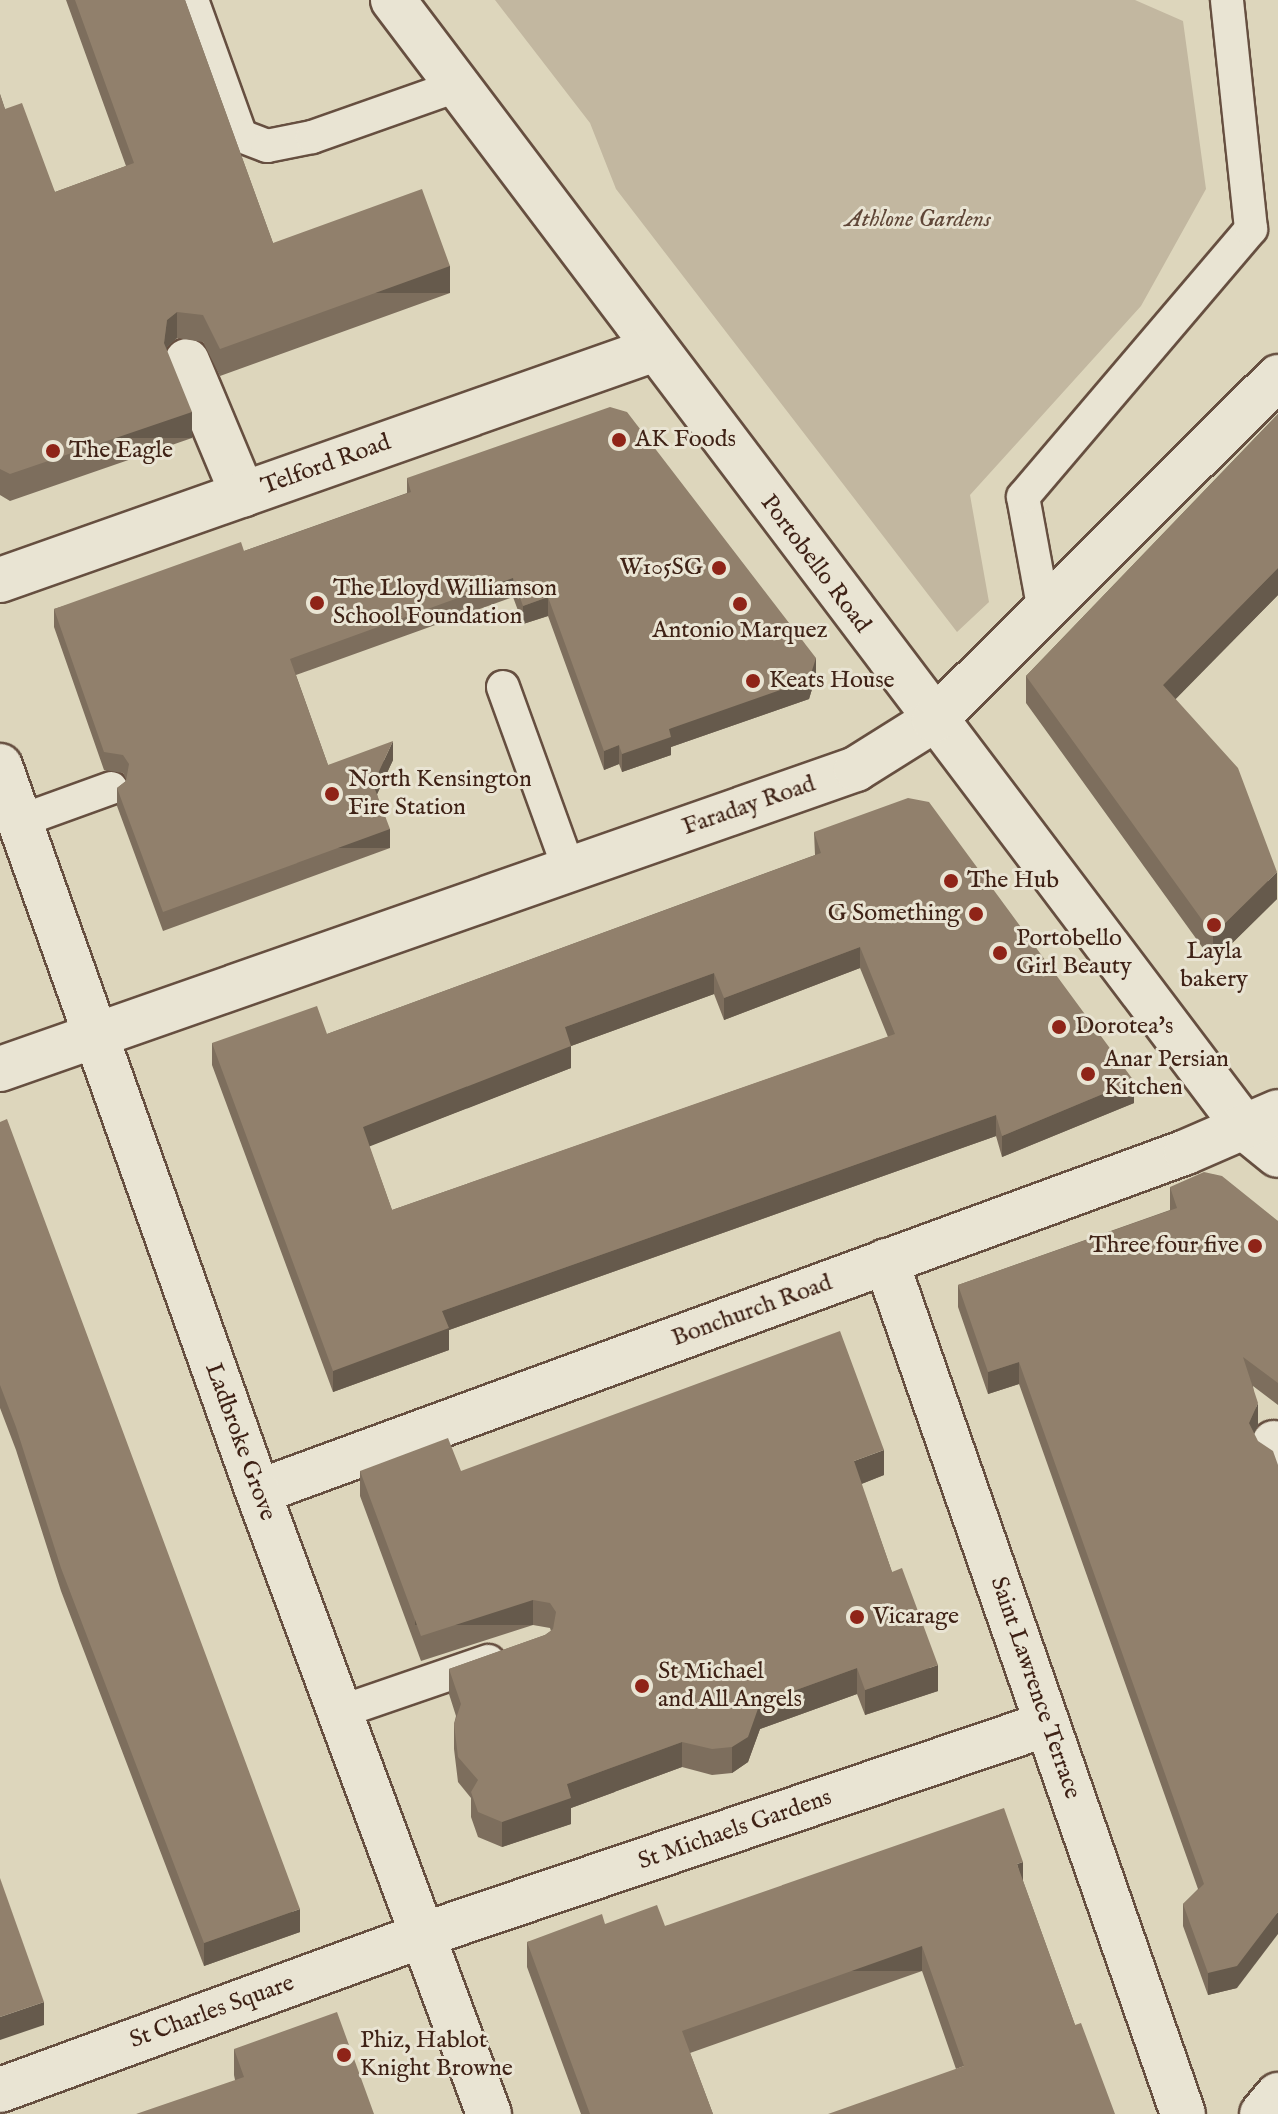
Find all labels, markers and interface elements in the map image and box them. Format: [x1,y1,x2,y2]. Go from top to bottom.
park label: Athlone Gardens [845,206,991,234]
place label: AK Foods [635,426,736,454]
street label: Telford Road [257,428,395,502]
marker: AK Foods [610,431,628,449]
place label: The Eagle [69,437,173,465]
marker: The Eagle [44,442,62,460]
street label: Portobello Road [754,489,876,639]
place label: W105SG [619,554,703,582]
marker: W105SG [710,559,728,577]
place label: The Lloyd Williamson School Foundation [333,575,557,631]
marker: The Lloyd Williamson School Foundation [308,594,326,612]
marker: Antonio Marquez [731,595,749,613]
place label: Antonio Marquez [652,617,828,645]
place label: Keats House [769,667,895,695]
marker: Keats House [744,672,762,690]
place label: North Kensington Fire Station [348,766,532,822]
street label: Faraday Road [679,770,819,842]
marker: North Kensington Fire Station [323,785,341,803]
place label: The Hub [967,867,1059,895]
marker: The Hub [942,872,960,890]
place label: G Something [828,900,960,928]
marker: G Something [967,905,985,923]
marker: Layla bakery [1205,916,1223,934]
place label: Portobello Girl Beauty [1016,925,1132,981]
place label: Layla bakery [1180,938,1248,994]
marker: Portobello Girl Beauty [991,944,1009,962]
place label: Dorotea's [1075,1013,1173,1041]
marker: Dorotea's [1050,1018,1068,1036]
place label: Anar Persian Kitchen [1104,1046,1229,1102]
marker: Anar Persian Kitchen [1079,1065,1097,1083]
place label: Three four five [1089,1232,1239,1260]
marker: Three four five [1246,1237,1264,1255]
street label: Bonchurch Road [668,1269,836,1353]
street label: Ladbroke Grove [198,1359,282,1525]
street label: Saint Lawrence Terrace [983,1573,1087,1803]
place label: Vicarage [873,1603,959,1631]
marker: Vicarage [848,1608,866,1626]
place label: St Michael and All Angels [658,1658,802,1714]
marker: St Michael and All Angels [633,1677,651,1695]
street label: St Michaels Gardens [634,1783,836,1877]
street label: St Charles Square [126,1969,298,2055]
place label: Phiz, Hablot Knight Browne [360,2027,513,2083]
marker: Phiz, Hablot Knight Browne [335,2046,353,2064]

